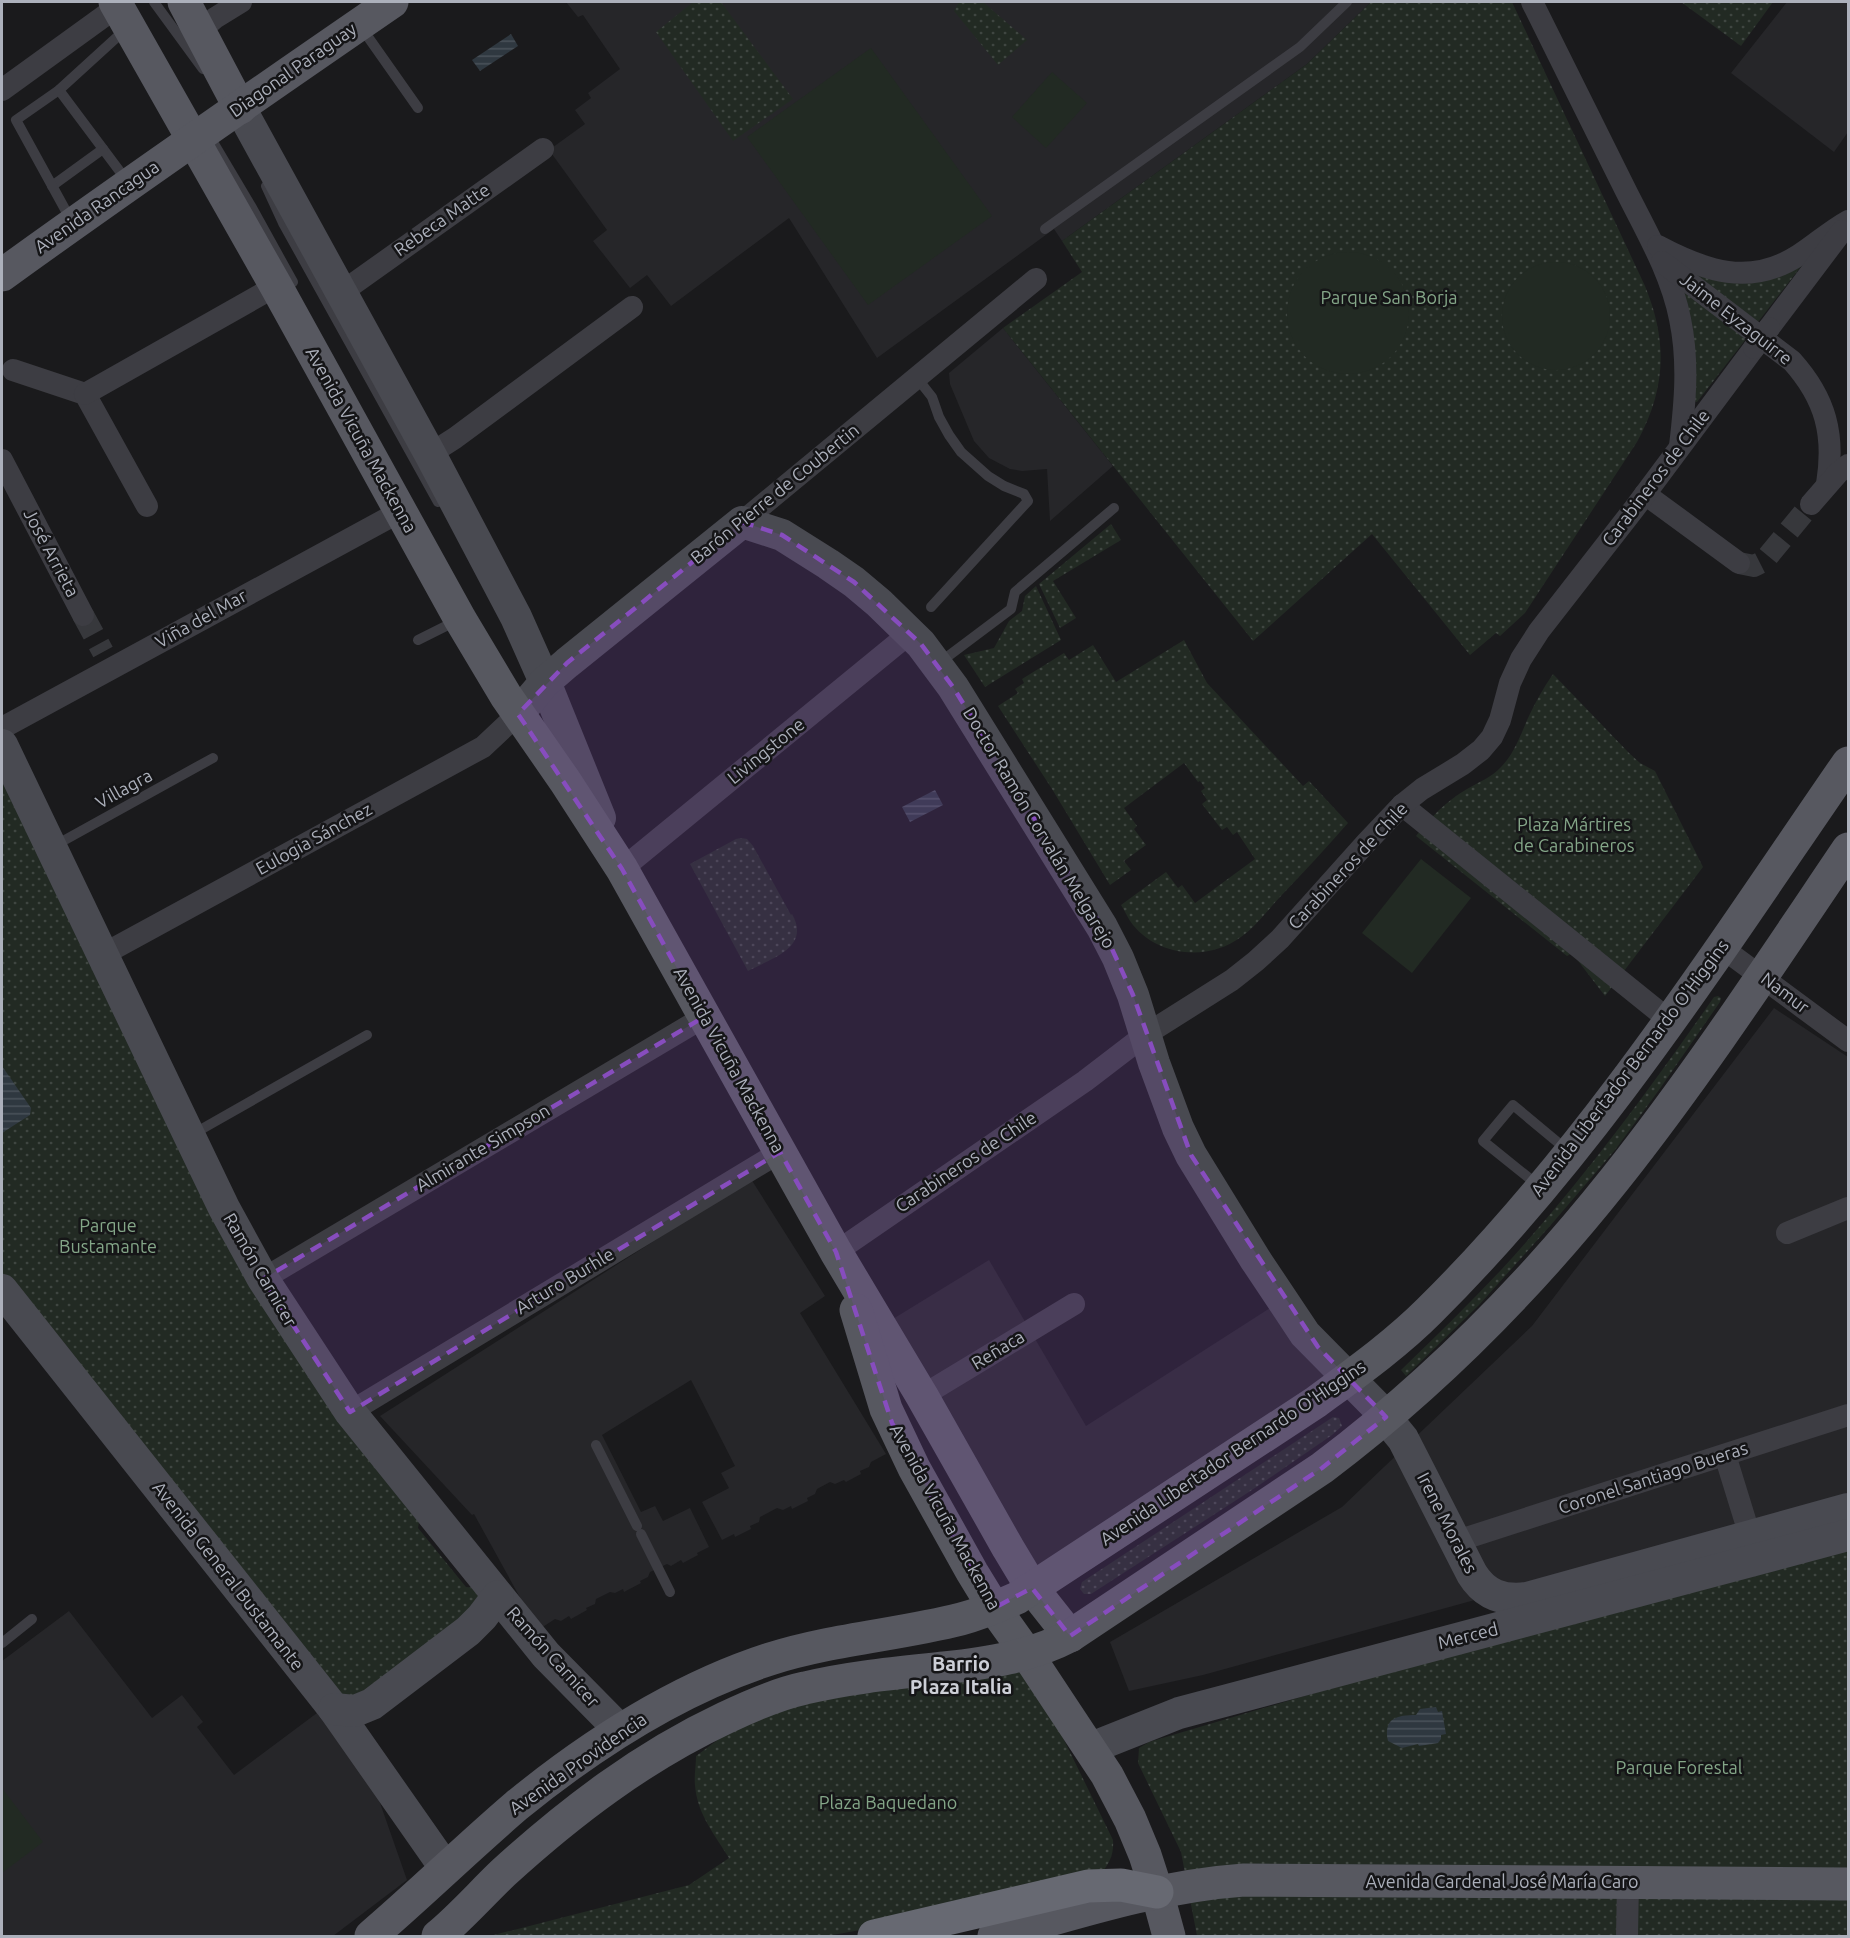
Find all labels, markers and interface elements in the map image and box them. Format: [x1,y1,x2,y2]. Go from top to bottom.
street label: Diagonal Paraguay [225,18,360,120]
street label: Avenida Rancagua [31,156,162,256]
street label: Rebeca Matte [390,179,493,260]
street label: Jaime Eyzaguirre [1677,268,1797,368]
park label: Parque San Borja [1320,287,1458,307]
street label: Avenida Vicuña Mackenna [302,343,421,536]
street label: Carabineros de Chile [1597,405,1713,550]
street label: Barón Pierre de Coubertin [686,419,863,567]
street label: José Arrieta [20,505,84,600]
street label: Viña del Mar [151,585,250,651]
street label: Doctor Ramón Corvalán Melgarejo [960,703,1120,952]
street label: Livingstone [723,713,808,787]
street label: Villagra [92,764,155,812]
street label: Eulogia Sánchez [252,798,375,878]
street label: Carabineros de Chile [1283,798,1411,933]
park label: Plaza Mártires de Carabineros [1513,814,1635,855]
street label: Avenida Libertador Bernardo O'Higgins [1526,935,1732,1199]
street label: Avenida Vicuña Mackenna [670,963,789,1156]
street label: Namur [1758,968,1814,1017]
street label: Almirante Simpson [412,1099,553,1195]
street label: Carabineros de Chile [891,1107,1040,1216]
street label: Ramón Carnicer [220,1209,302,1330]
park label: Parque Bustamante [59,1215,157,1256]
street label: Arturo Burhle [512,1243,617,1317]
street label: Reñaca [967,1326,1028,1373]
street label: Avenida Libertador Bernardo O'Higgins [1096,1356,1369,1549]
street label: Avenida Vicuña Mackenna [886,1420,1005,1613]
street label: Coronel Santiago Bueras [1555,1437,1750,1517]
street label: Irene Morales [1414,1469,1482,1576]
street label: Avenida General Bustamante [149,1477,309,1674]
street label: Ramón Carnicer [504,1602,604,1711]
street label: Merced [1436,1618,1500,1652]
district label: Barrio Plaza Italia [910,1652,1012,1698]
street label: Avenida Providencia [505,1708,650,1818]
park label: Parque Forestal [1615,1757,1743,1777]
park label: Plaza Baquedano [819,1792,957,1812]
street label: Avenida Cardenal José María Caro [1365,1871,1639,1891]

